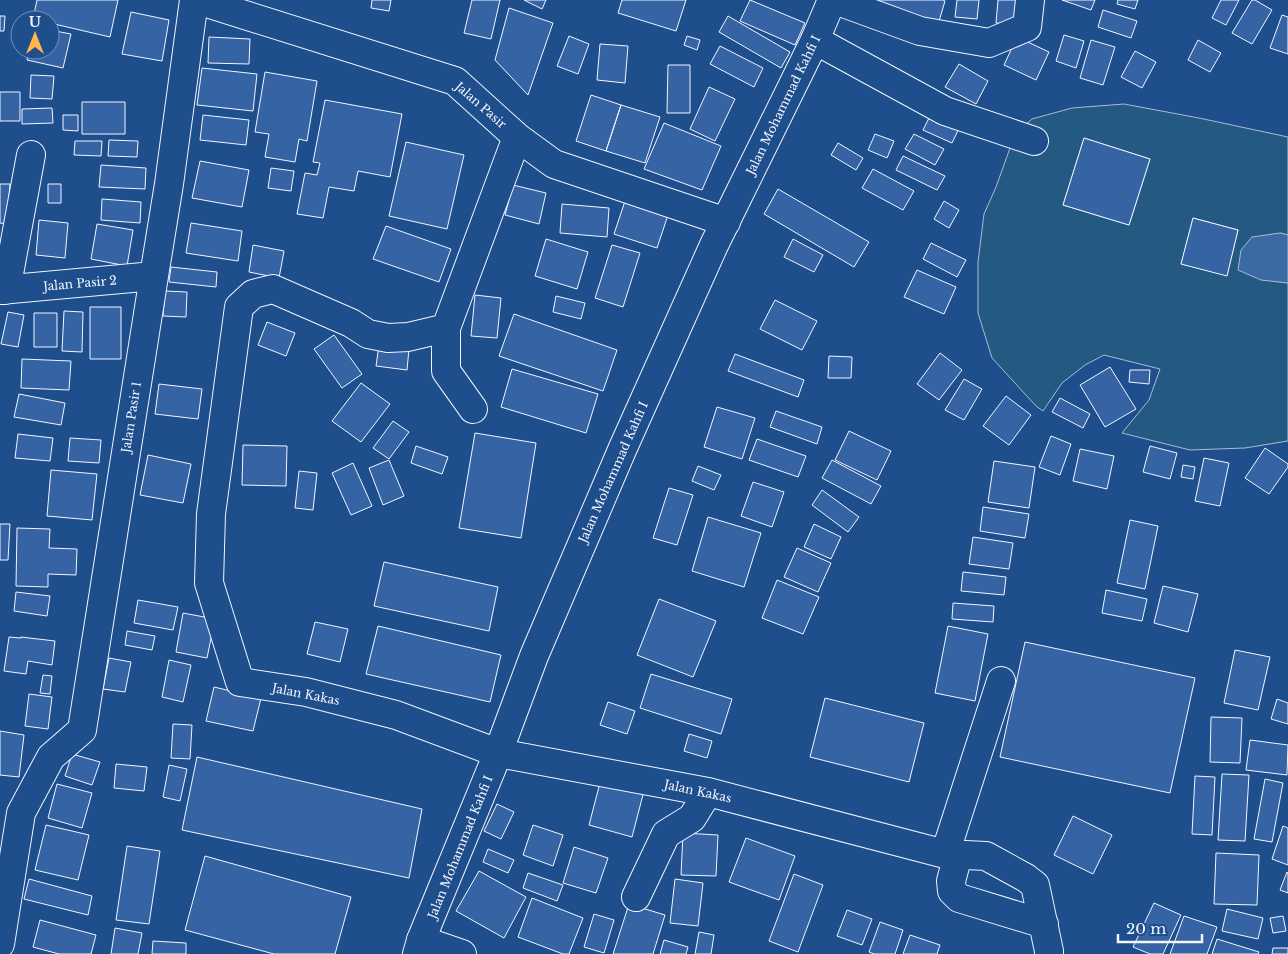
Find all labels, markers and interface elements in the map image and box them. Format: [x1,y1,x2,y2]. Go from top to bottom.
north arrow [10,10,60,60]
text: U [29,13,42,31]
street label: Jalan Mohammad Kahfi I [742,33,823,179]
street label: Jalan Pasir [451,77,510,132]
street label: Jalan Pasir 2 [41,272,117,294]
street label: Jalan Pasir 1 [118,380,144,456]
street label: Jalan Mohammad Kahfi I [574,399,651,547]
street label: Jalan Kakas [269,680,341,708]
street label: Jalan Mohammad Kahfi I [424,773,496,923]
street label: Jalan Kakas [661,776,733,805]
scale bar [1118,912,1202,944]
text: 20 m [1126,919,1166,938]

